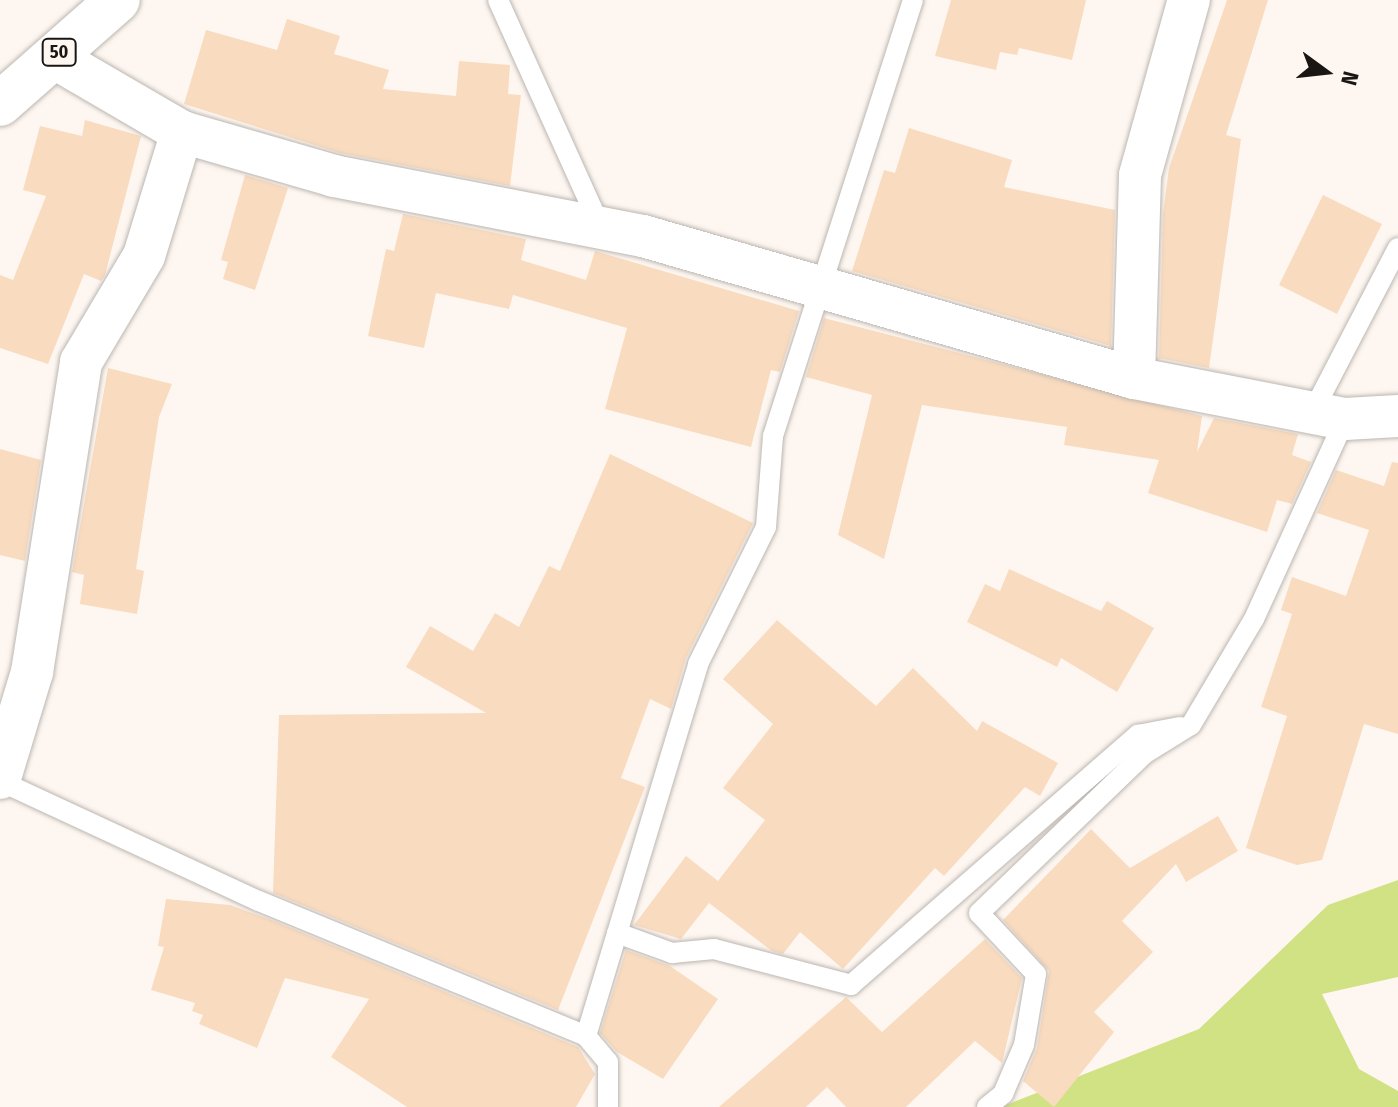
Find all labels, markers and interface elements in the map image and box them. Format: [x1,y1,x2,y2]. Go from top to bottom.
north arrow [1286,32,1366,112]
road number: 50 [41,38,77,66]
text: N [1335,68,1364,88]

